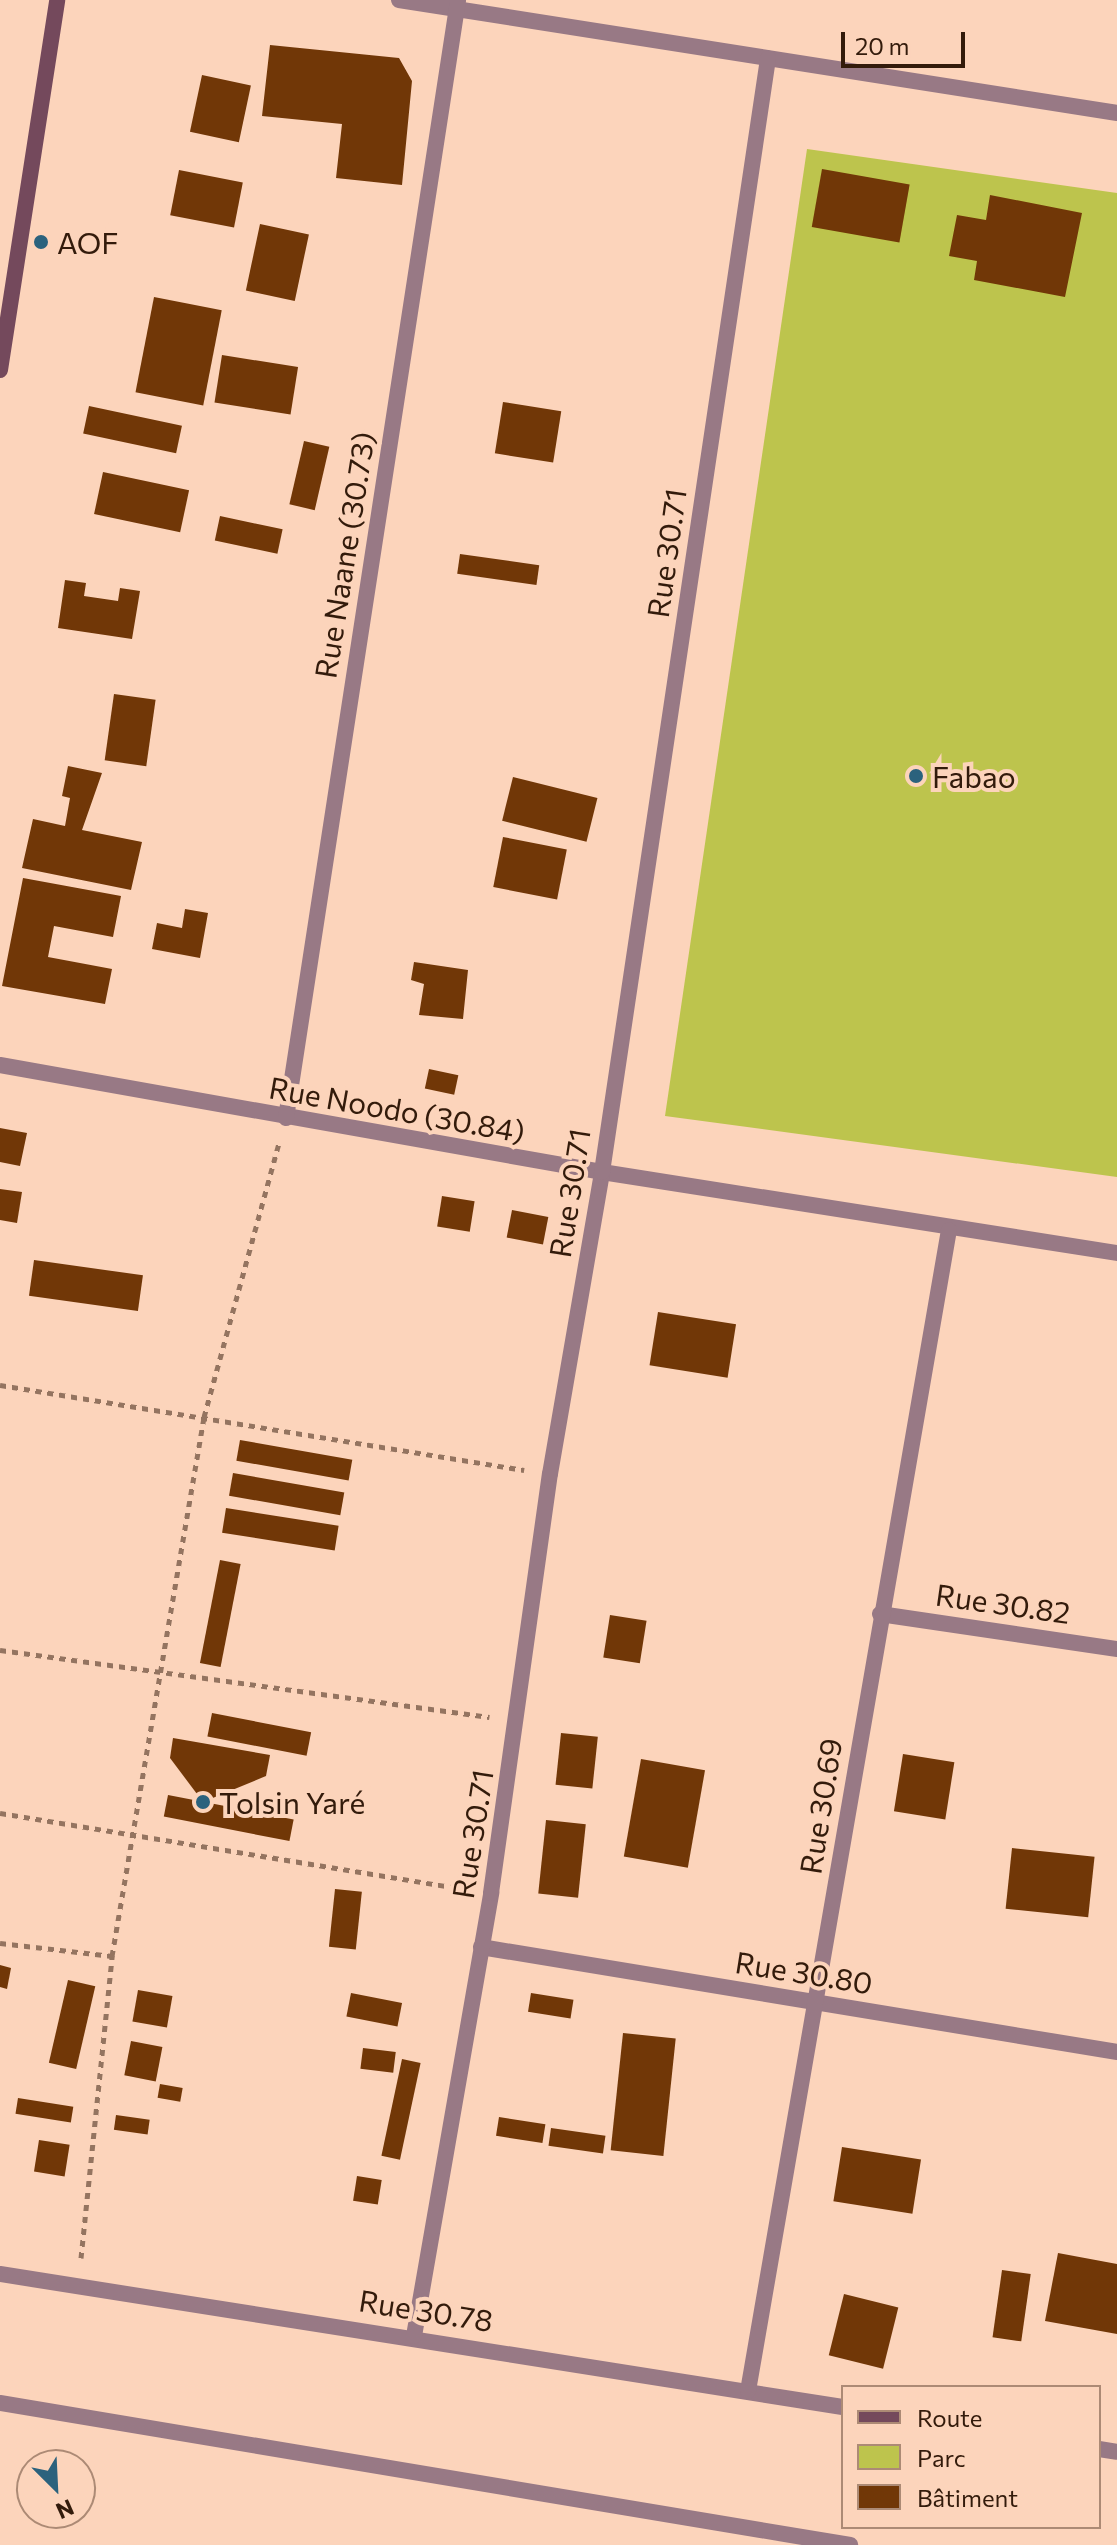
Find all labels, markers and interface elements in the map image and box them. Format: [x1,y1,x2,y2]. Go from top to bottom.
scale bar [845,16,969,66]
text: 20 m [855,31,909,60]
place label: AOF [57,224,119,260]
marker: AOF [32,233,50,251]
street label: Rue Naane (30.73) [307,429,381,681]
street label: Rue 30.71 [639,486,693,620]
place label: Fabao [932,758,1016,794]
marker: Fabao [907,767,925,785]
street label: Rue Noodo (30.84) [266,1069,528,1149]
street label: Rue 30.71 [541,1126,597,1260]
street label: Rue 30.82 [933,1576,1073,1630]
street label: Rue 30.69 [792,1736,848,1876]
street label: Rue 30.71 [444,1767,500,1901]
place label: Tolsin Yaré [219,1784,365,1820]
marker: Tolsin Yaré [194,1793,212,1811]
street label: Rue 30.80 [733,1943,875,2001]
street label: Rue 30.78 [356,2282,496,2338]
legend [841,2385,1101,2529]
text: Route [917,2403,982,2432]
text: Parc [917,2443,966,2472]
north arrow [16,2449,96,2529]
text: Bâtiment [917,2483,1018,2512]
text: N [52,2494,78,2525]

